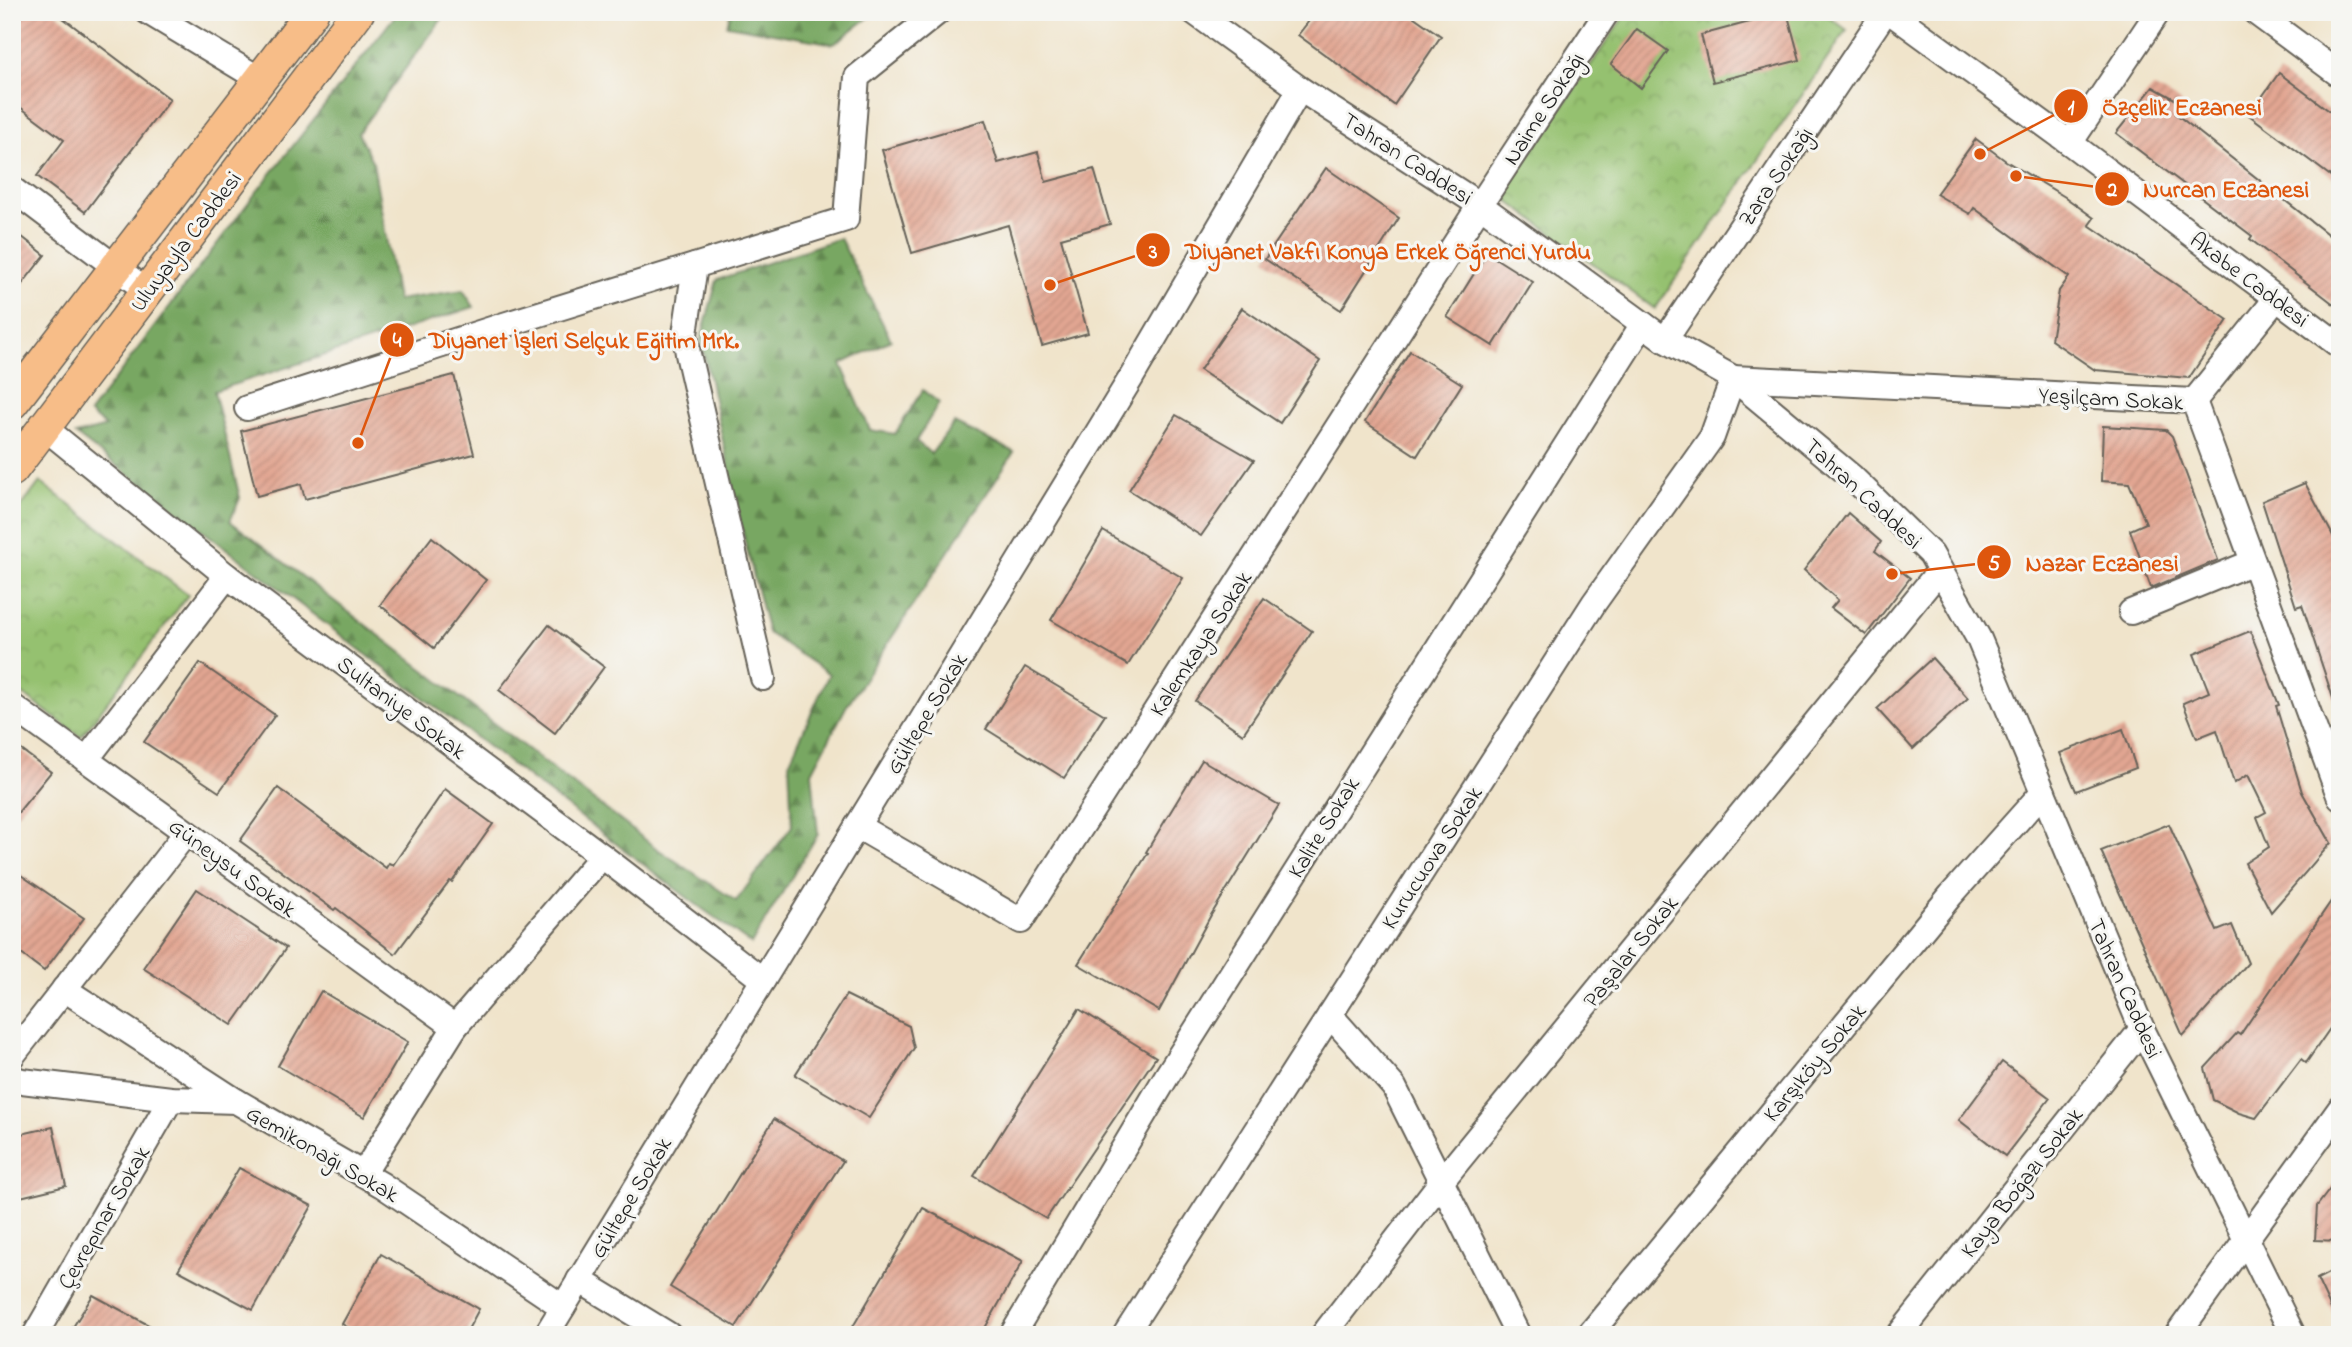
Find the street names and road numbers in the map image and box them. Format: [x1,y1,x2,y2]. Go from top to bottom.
street label: Naime Sokağı [1496,46,1595,173]
street label: Tahran Caddesi [1335,105,1479,215]
street label: Zara Sokağı [1732,121,1823,234]
street label: Uluyayla Caddesi [123,165,252,321]
street label: Akabe Caddesi [2182,225,2315,337]
street label: Yeşilçam Sokak [2037,380,2185,421]
street label: Tahran Caddesi [1796,432,1928,558]
street label: Kalemkaya Sokak [1143,564,1264,725]
street label: Gültepe Sokak [879,646,978,781]
street label: Sultaniye Sokak [328,649,473,771]
street label: Kalite Sokak [1281,770,1370,885]
street label: Kurucuova Sokak [1374,779,1492,937]
street label: Güneysu Sokak [160,811,303,929]
street label: Paşalar Sokak [1576,889,1688,1016]
street label: Tahran Caddesi [2078,914,2169,1064]
street label: Karşıköy Sokak [1756,996,1878,1131]
street label: Gemikonağı Sokak [239,1098,405,1214]
street label: Kaya Boğazı Sokak [1954,1101,2094,1267]
street label: Gültepe Sokak [583,1130,682,1265]
street label: Çevrepınar Sokak [51,1139,160,1296]

